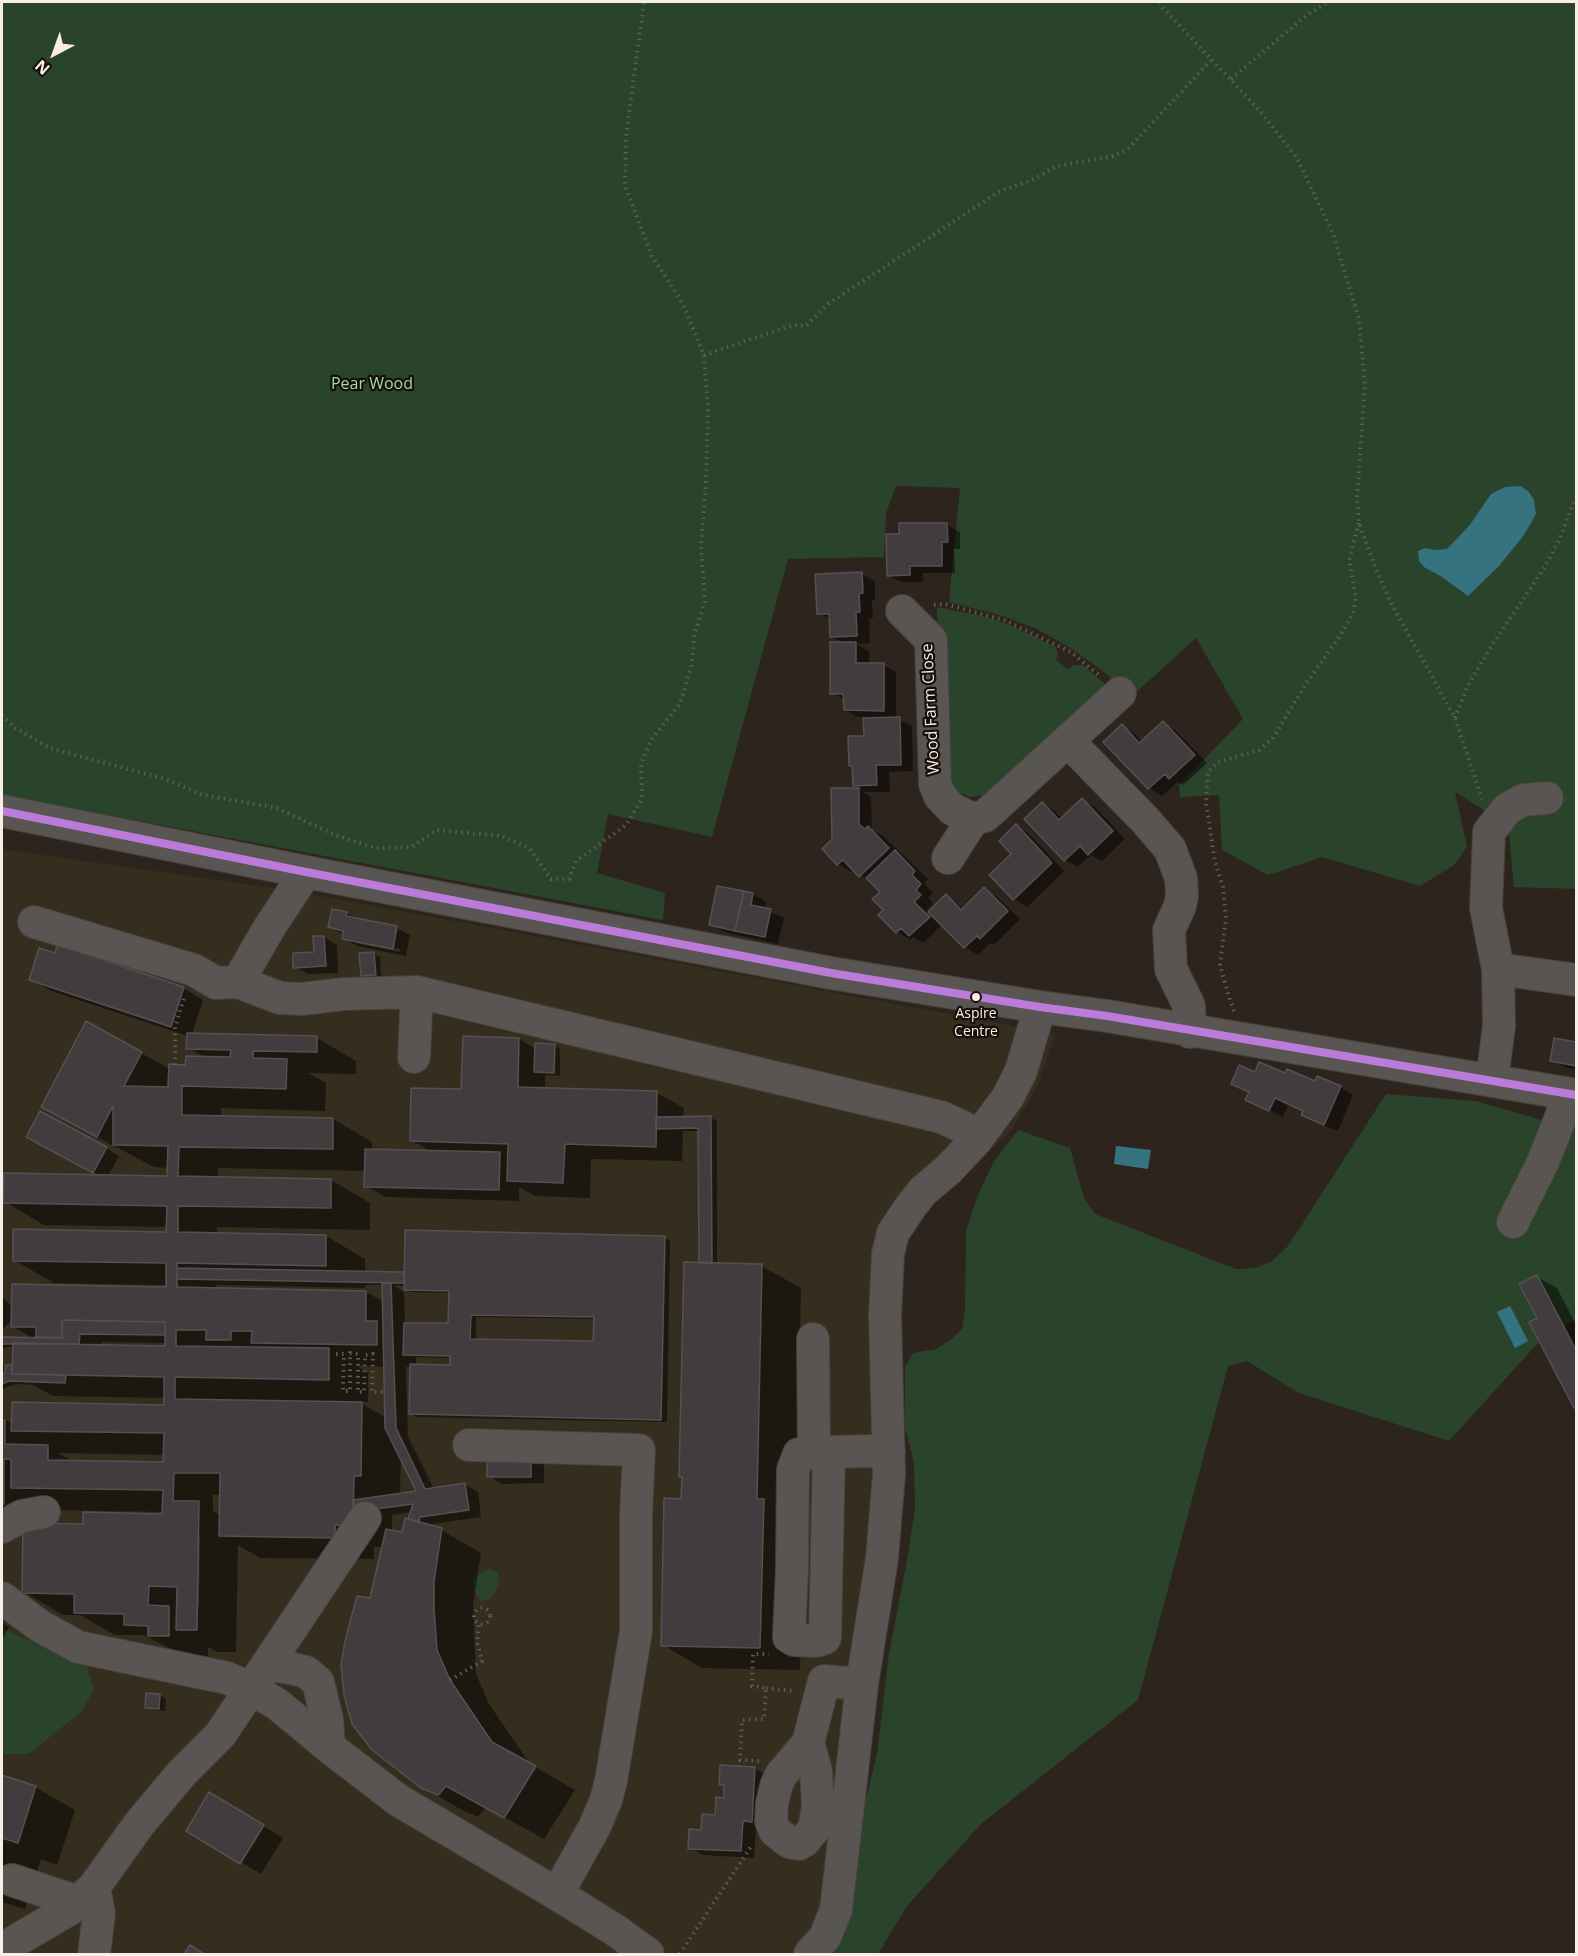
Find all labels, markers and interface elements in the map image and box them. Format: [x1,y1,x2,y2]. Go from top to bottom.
north arrow [24,24,84,84]
text: N [30,55,54,80]
park label: Pear Wood [331,374,413,394]
street label: Wood Farm Close [918,643,944,775]
marker: Aspire Centre [970,991,982,1003]
place label: Aspire Centre [954,1006,998,1038]

